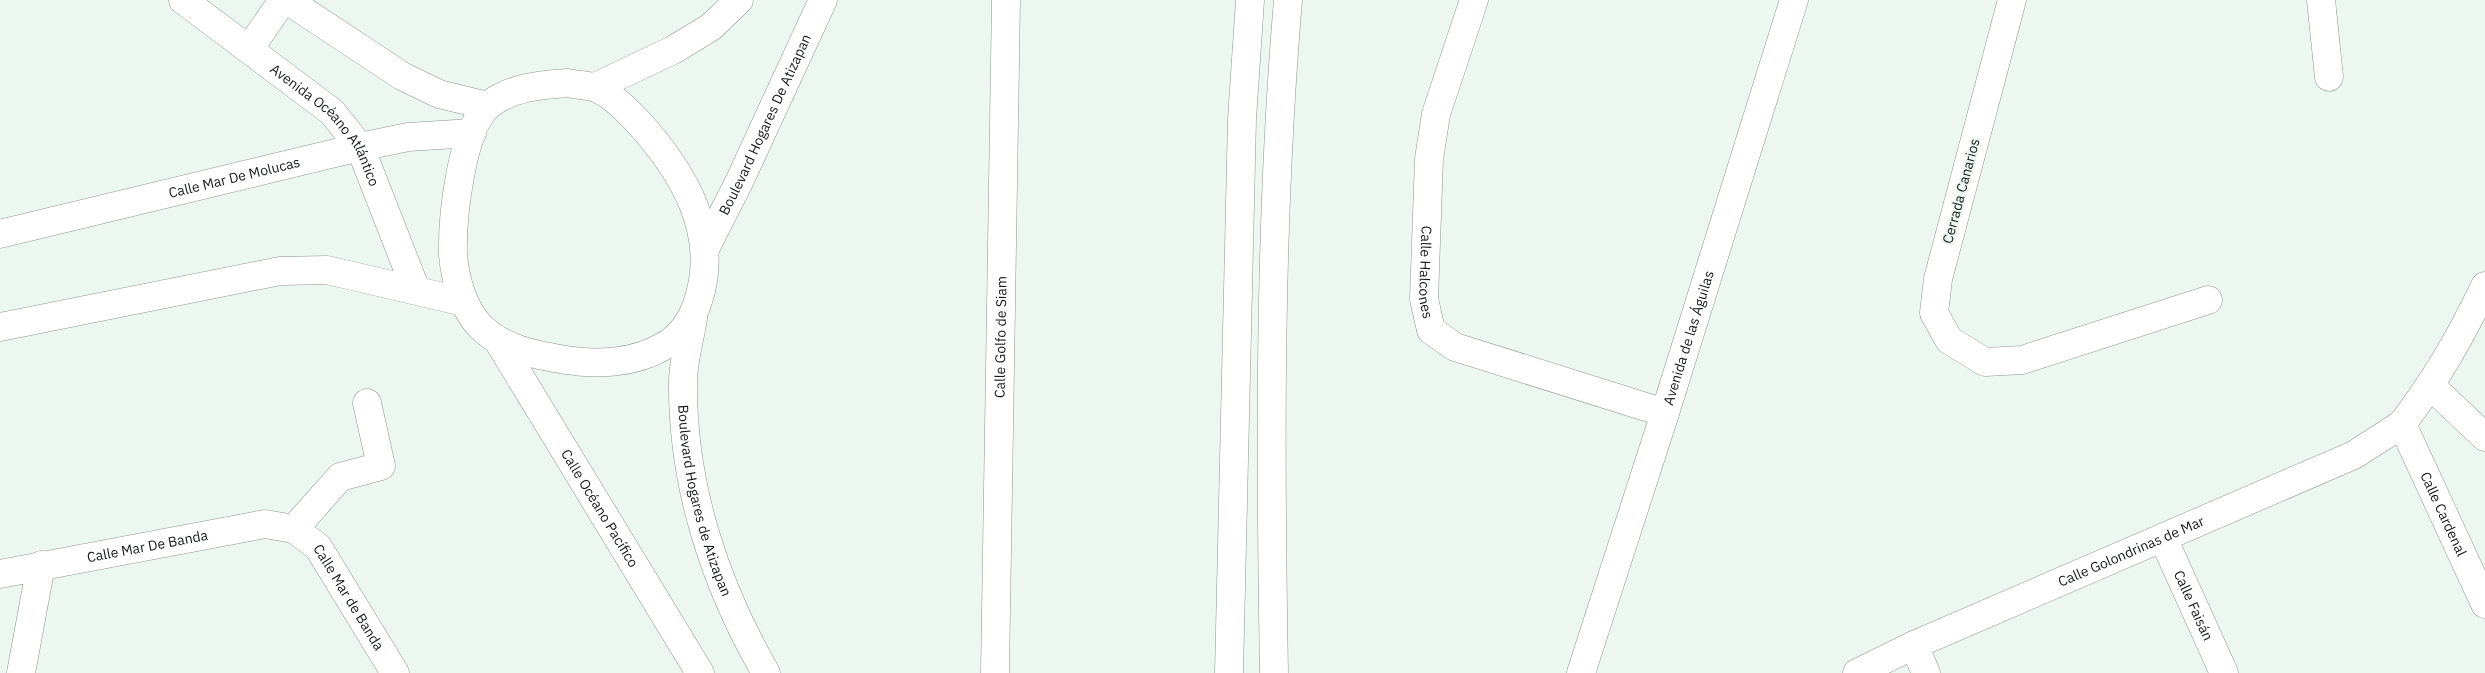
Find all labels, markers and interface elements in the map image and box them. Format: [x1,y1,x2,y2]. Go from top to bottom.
street label: Boulevard Hogares De Atizapan [715,31,815,218]
street label: Avenida Océano Atlántico [267,60,383,189]
street label: Cerrada Canarios [1938,136,1984,245]
street label: Calle Mar De Molucas [167,153,302,202]
street label: Calle Halcones [1415,225,1437,320]
street label: Avenida de las Águilas [1659,268,1718,407]
street label: Calle Golfo de Siam [990,276,1010,398]
street label: Boulevard Hogares de Atizapan [674,404,736,599]
street label: Calle Océano Pacífico [557,446,643,571]
street label: Calle Cardenal [2416,469,2471,559]
street label: Calle Golondrinas de Mar [2055,512,2207,591]
street label: Calle Mar De Banda [85,526,210,566]
street label: Calle Mar de Banda [309,541,388,654]
street label: Calle Faisán [2170,567,2217,643]

